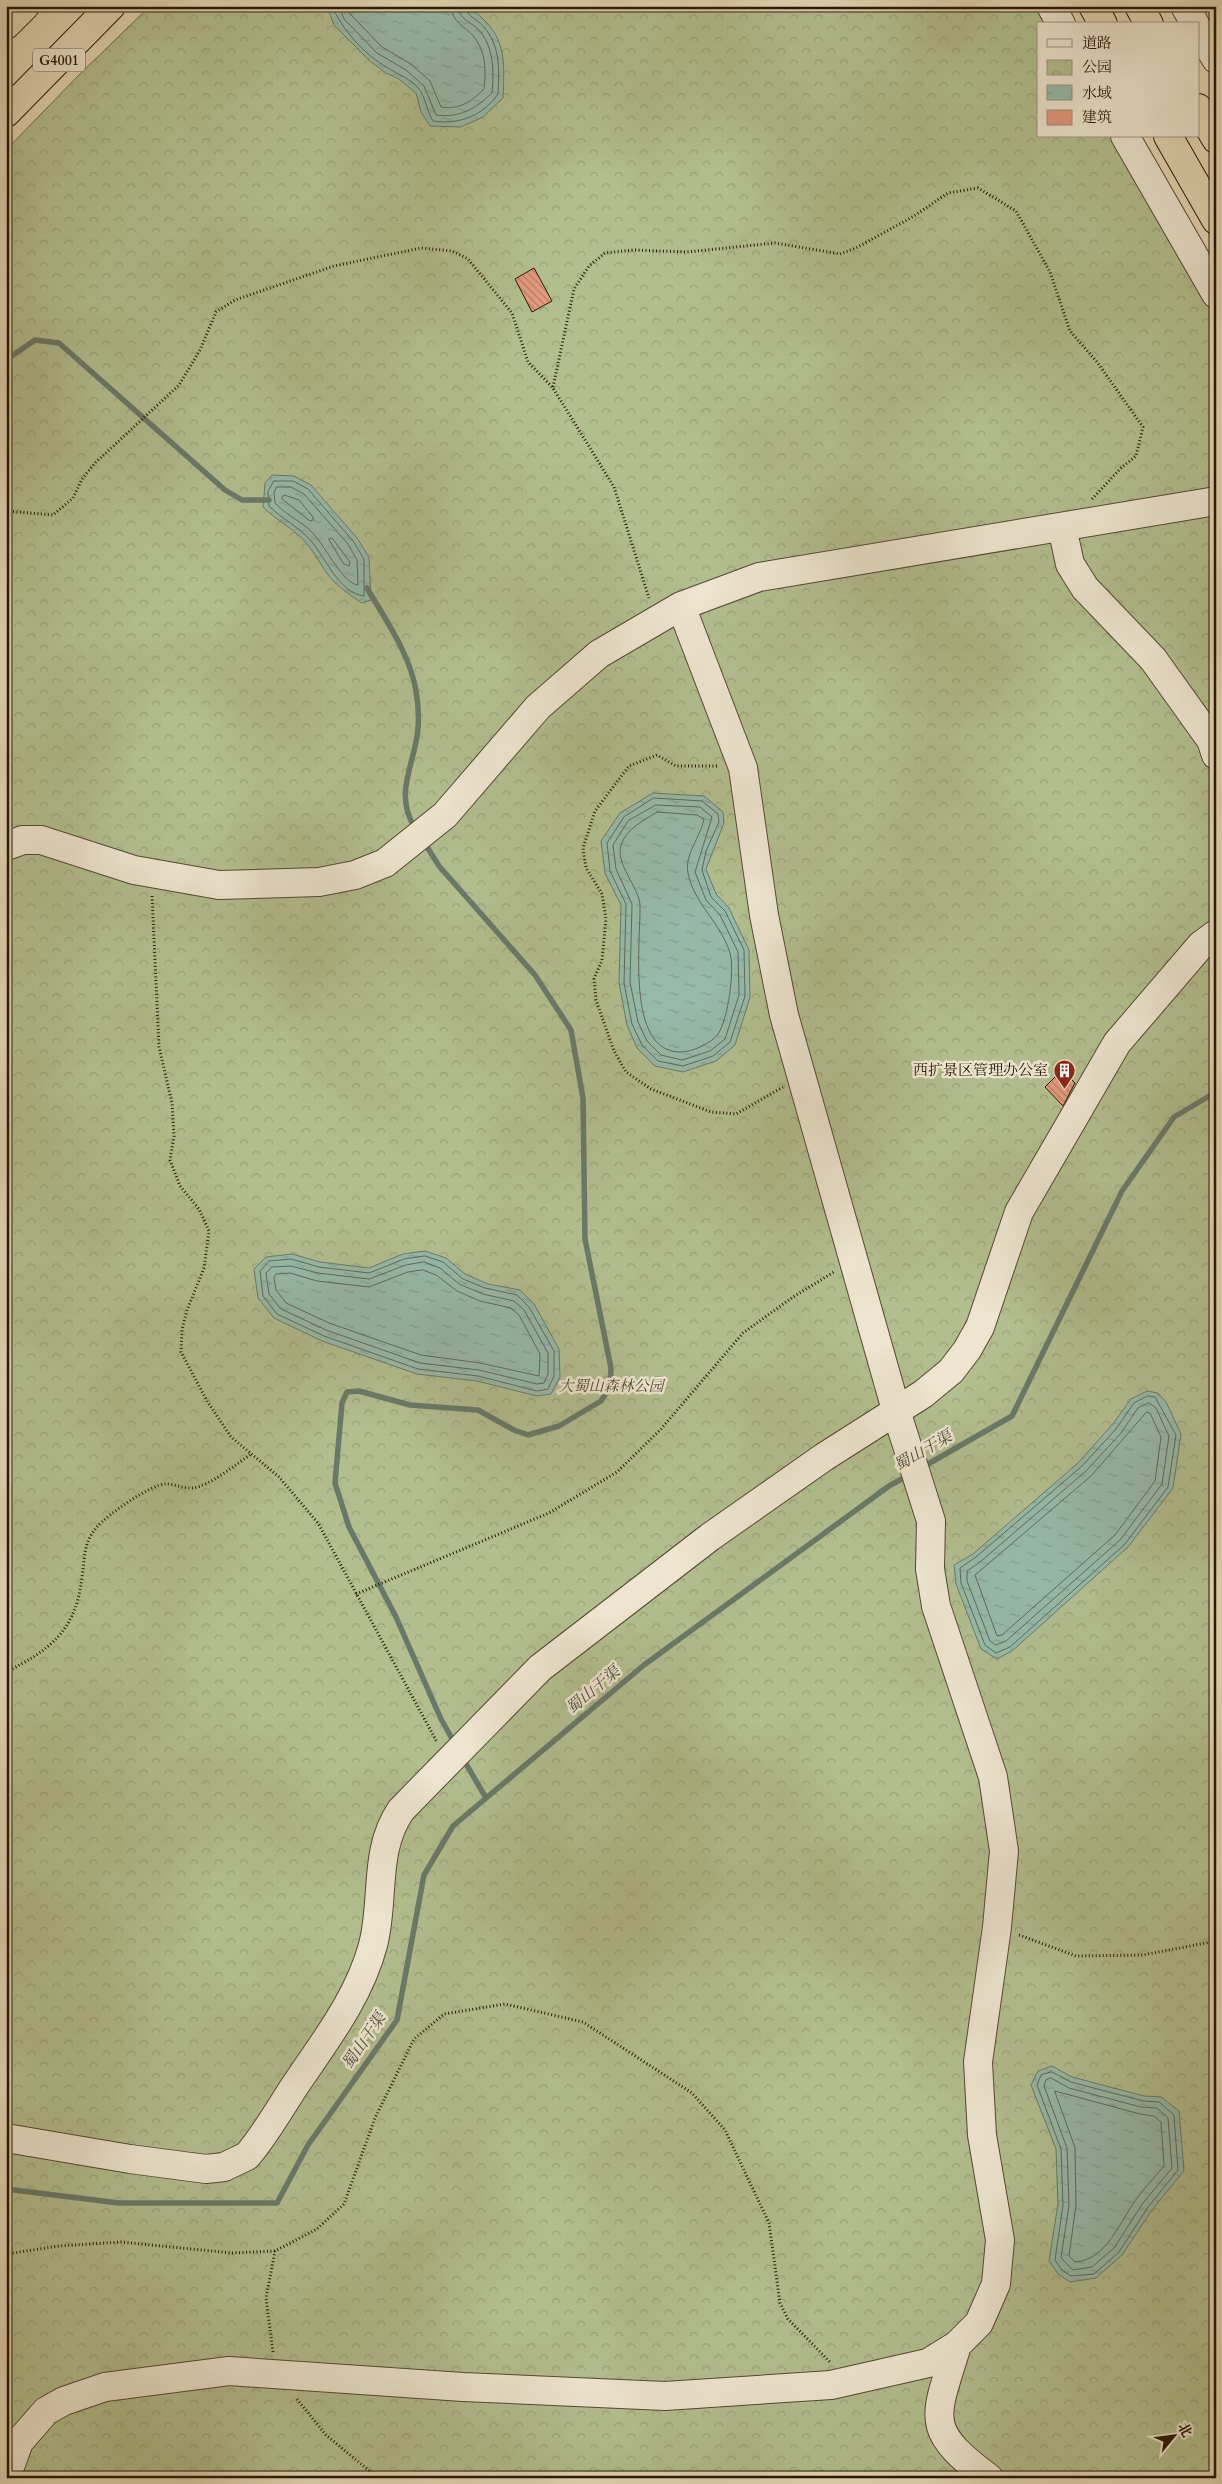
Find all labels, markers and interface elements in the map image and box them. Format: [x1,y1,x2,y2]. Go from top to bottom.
legend [1037,22,1200,138]
text: 道路 [1082,33,1112,53]
road number: G4001 [33,48,85,72]
text: 公园 [1082,57,1112,77]
text: 水域 [1082,83,1112,103]
text: 建筑 [1082,107,1112,127]
building icon: 西扩景区管理办公室 [1052,1058,1076,1089]
place label: 西扩景区管理办公室 [913,1060,1048,1080]
park label: 大蜀山森林公园 [558,1376,665,1396]
water label: 蜀山干渠 [890,1424,958,1477]
water label: 蜀山干渠 [561,1660,626,1719]
water label: 蜀山干渠 [337,2007,392,2074]
north arrow [1150,2412,1200,2462]
text: 北 [1173,2419,1197,2441]

